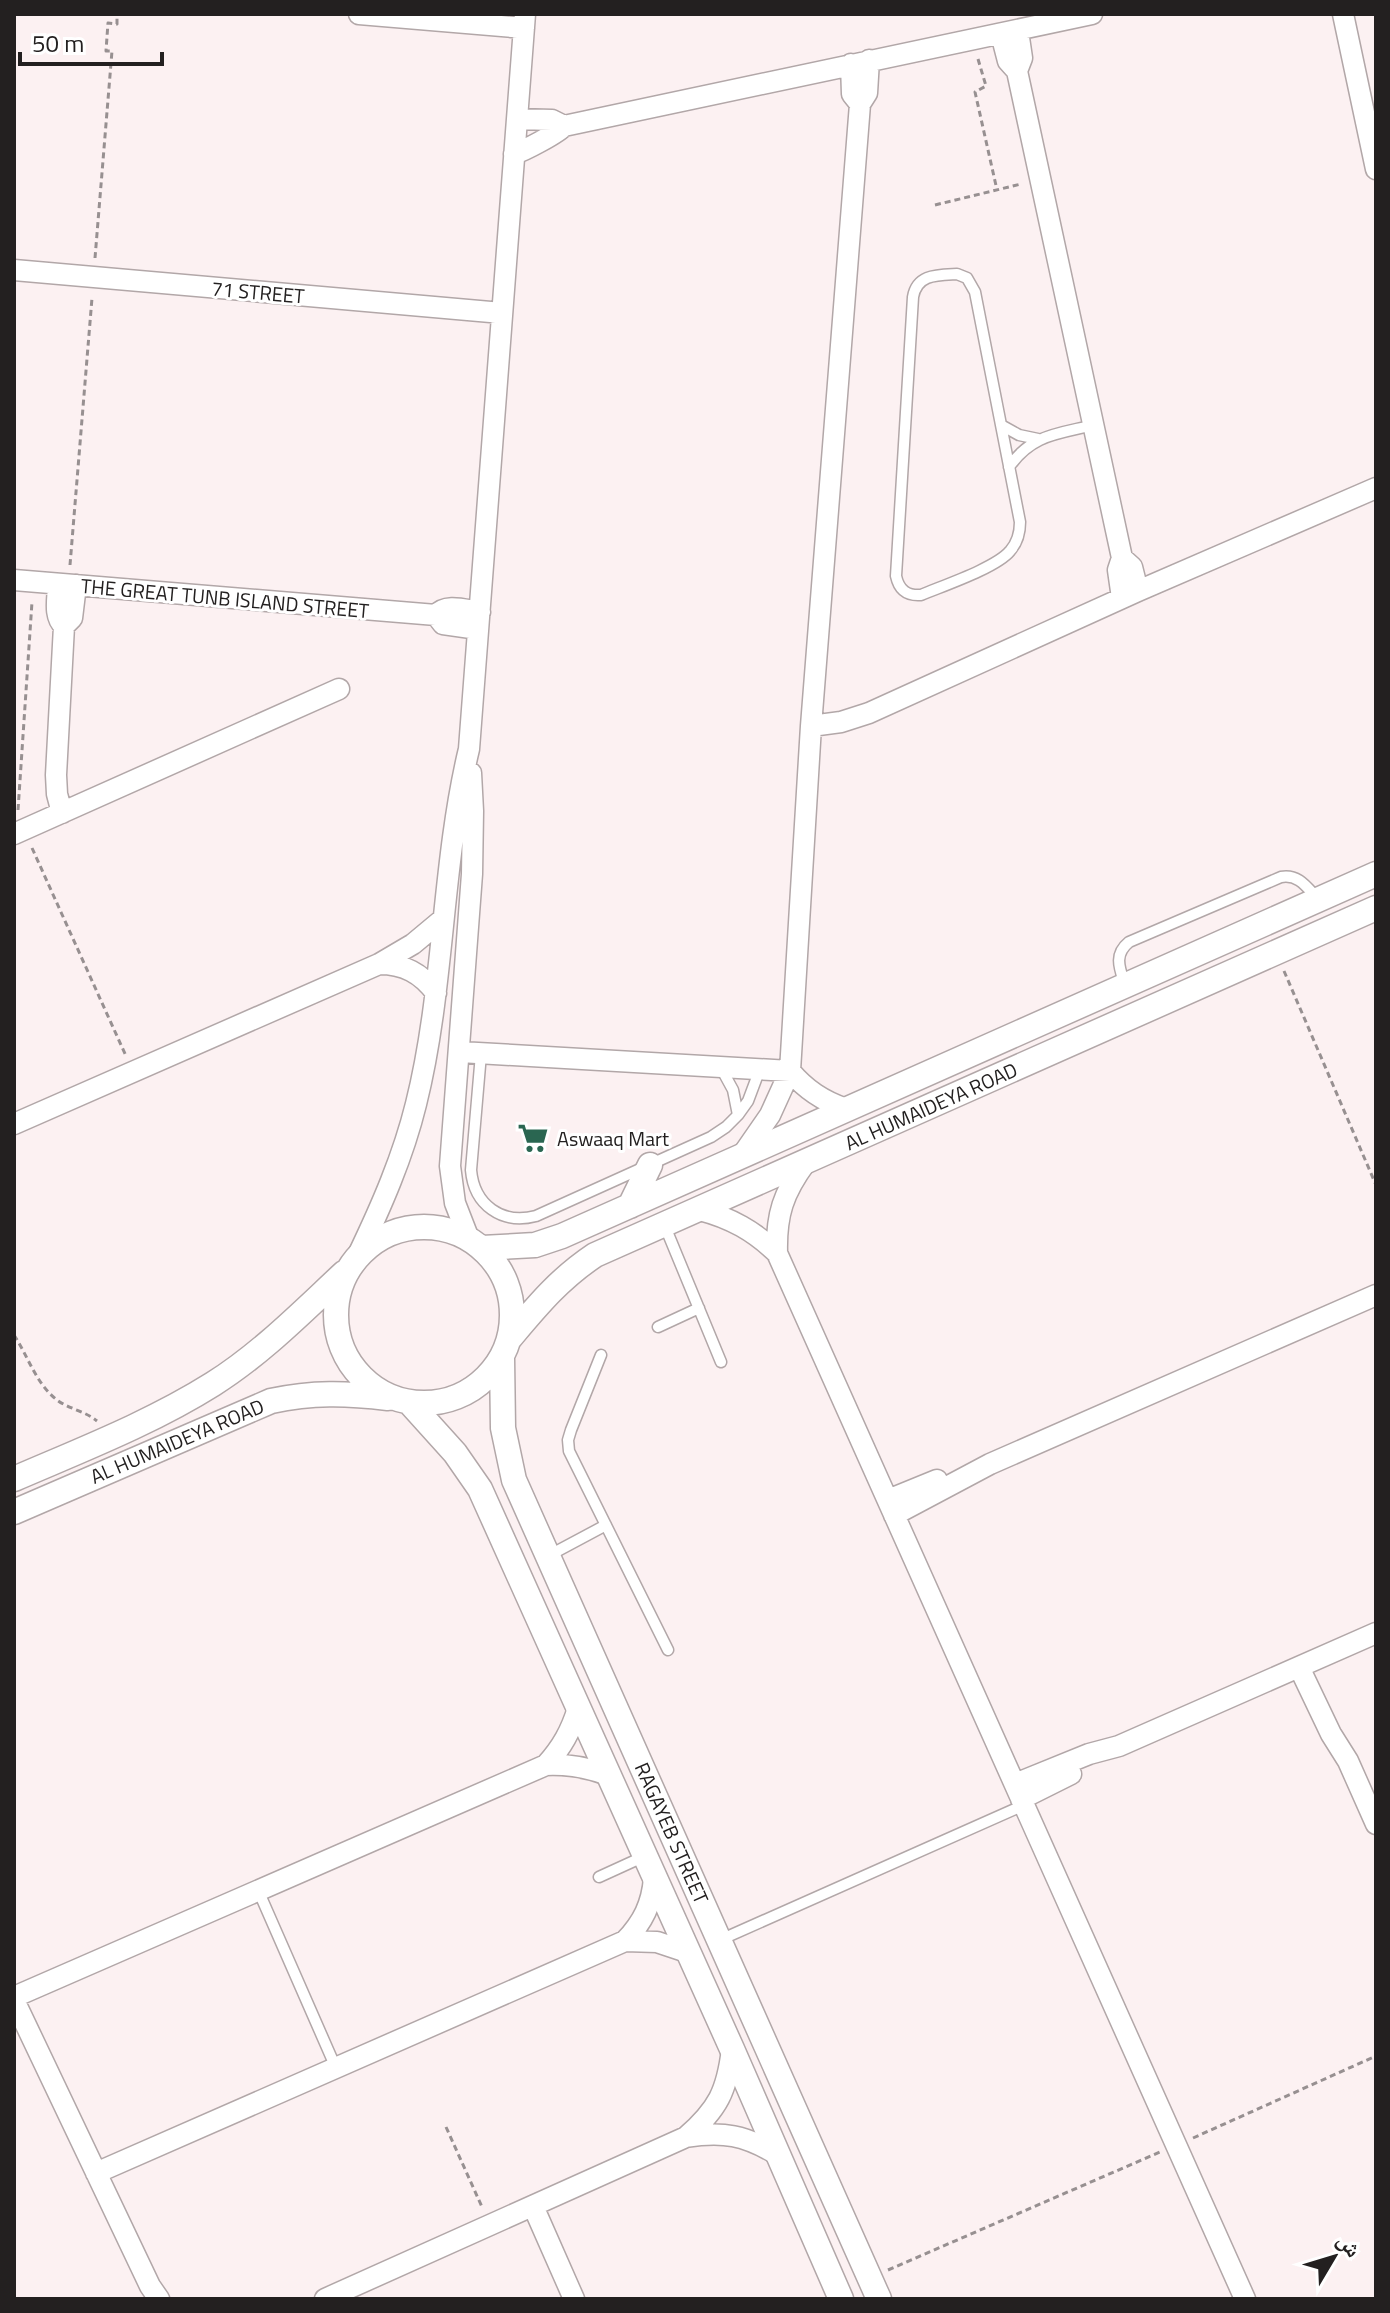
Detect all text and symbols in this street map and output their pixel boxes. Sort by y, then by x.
scale bar [20,16,162,66]
text: 50 m [32,25,84,61]
street label: 71 STREET [210,273,306,312]
street label: THE GREAT TUNB ISLAND STREET [80,570,371,626]
street label: AL HUMAIDEYA ROAD [840,1054,1022,1158]
supermarket icon: Aswaaq Mart [516,1121,550,1155]
place label: Aswaaq Mart [557,1123,669,1154]
street label: AL HUMAIDEYA ROAD [85,1390,269,1492]
street label: RAGAYEB STREET [627,1757,717,1909]
north arrow [1294,2217,1374,2297]
text: ش [1329,2225,1370,2264]

